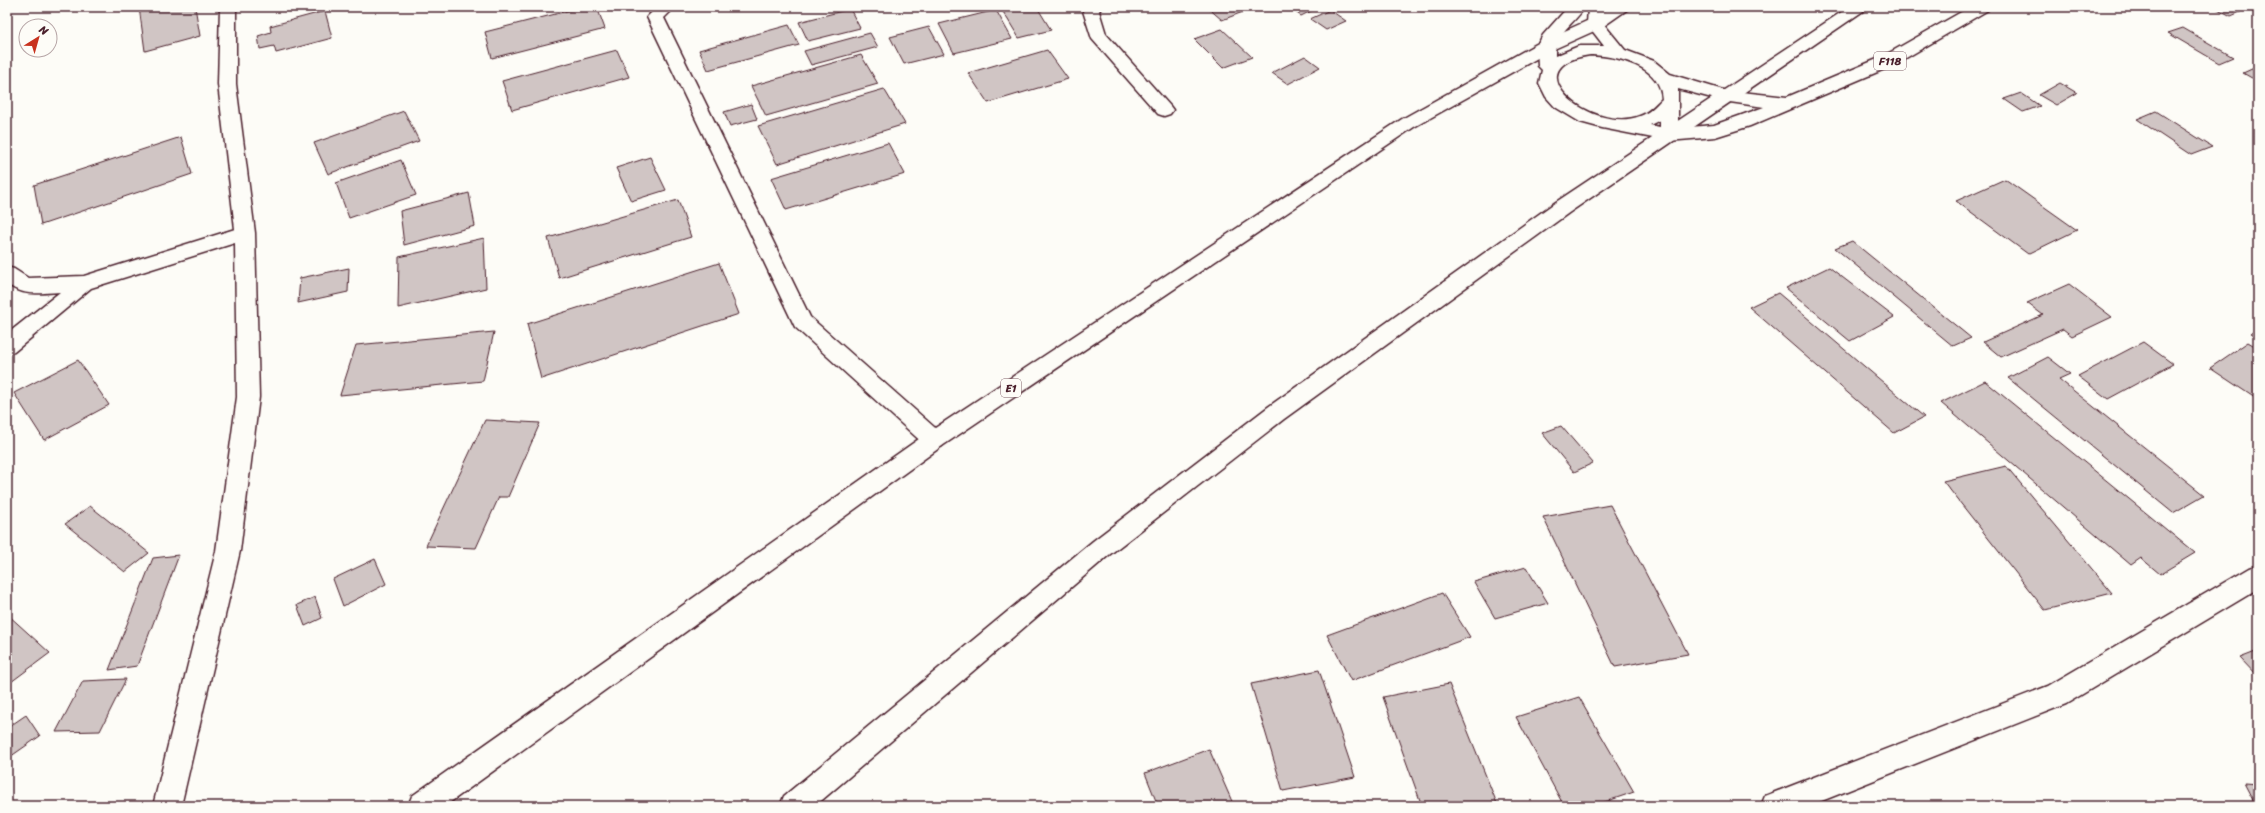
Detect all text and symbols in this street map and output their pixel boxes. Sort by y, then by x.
north arrow [18,18,58,58]
text: N [34,20,53,41]
road number: F118 [1874,52,1906,70]
road number: E1 [1001,379,1021,397]

